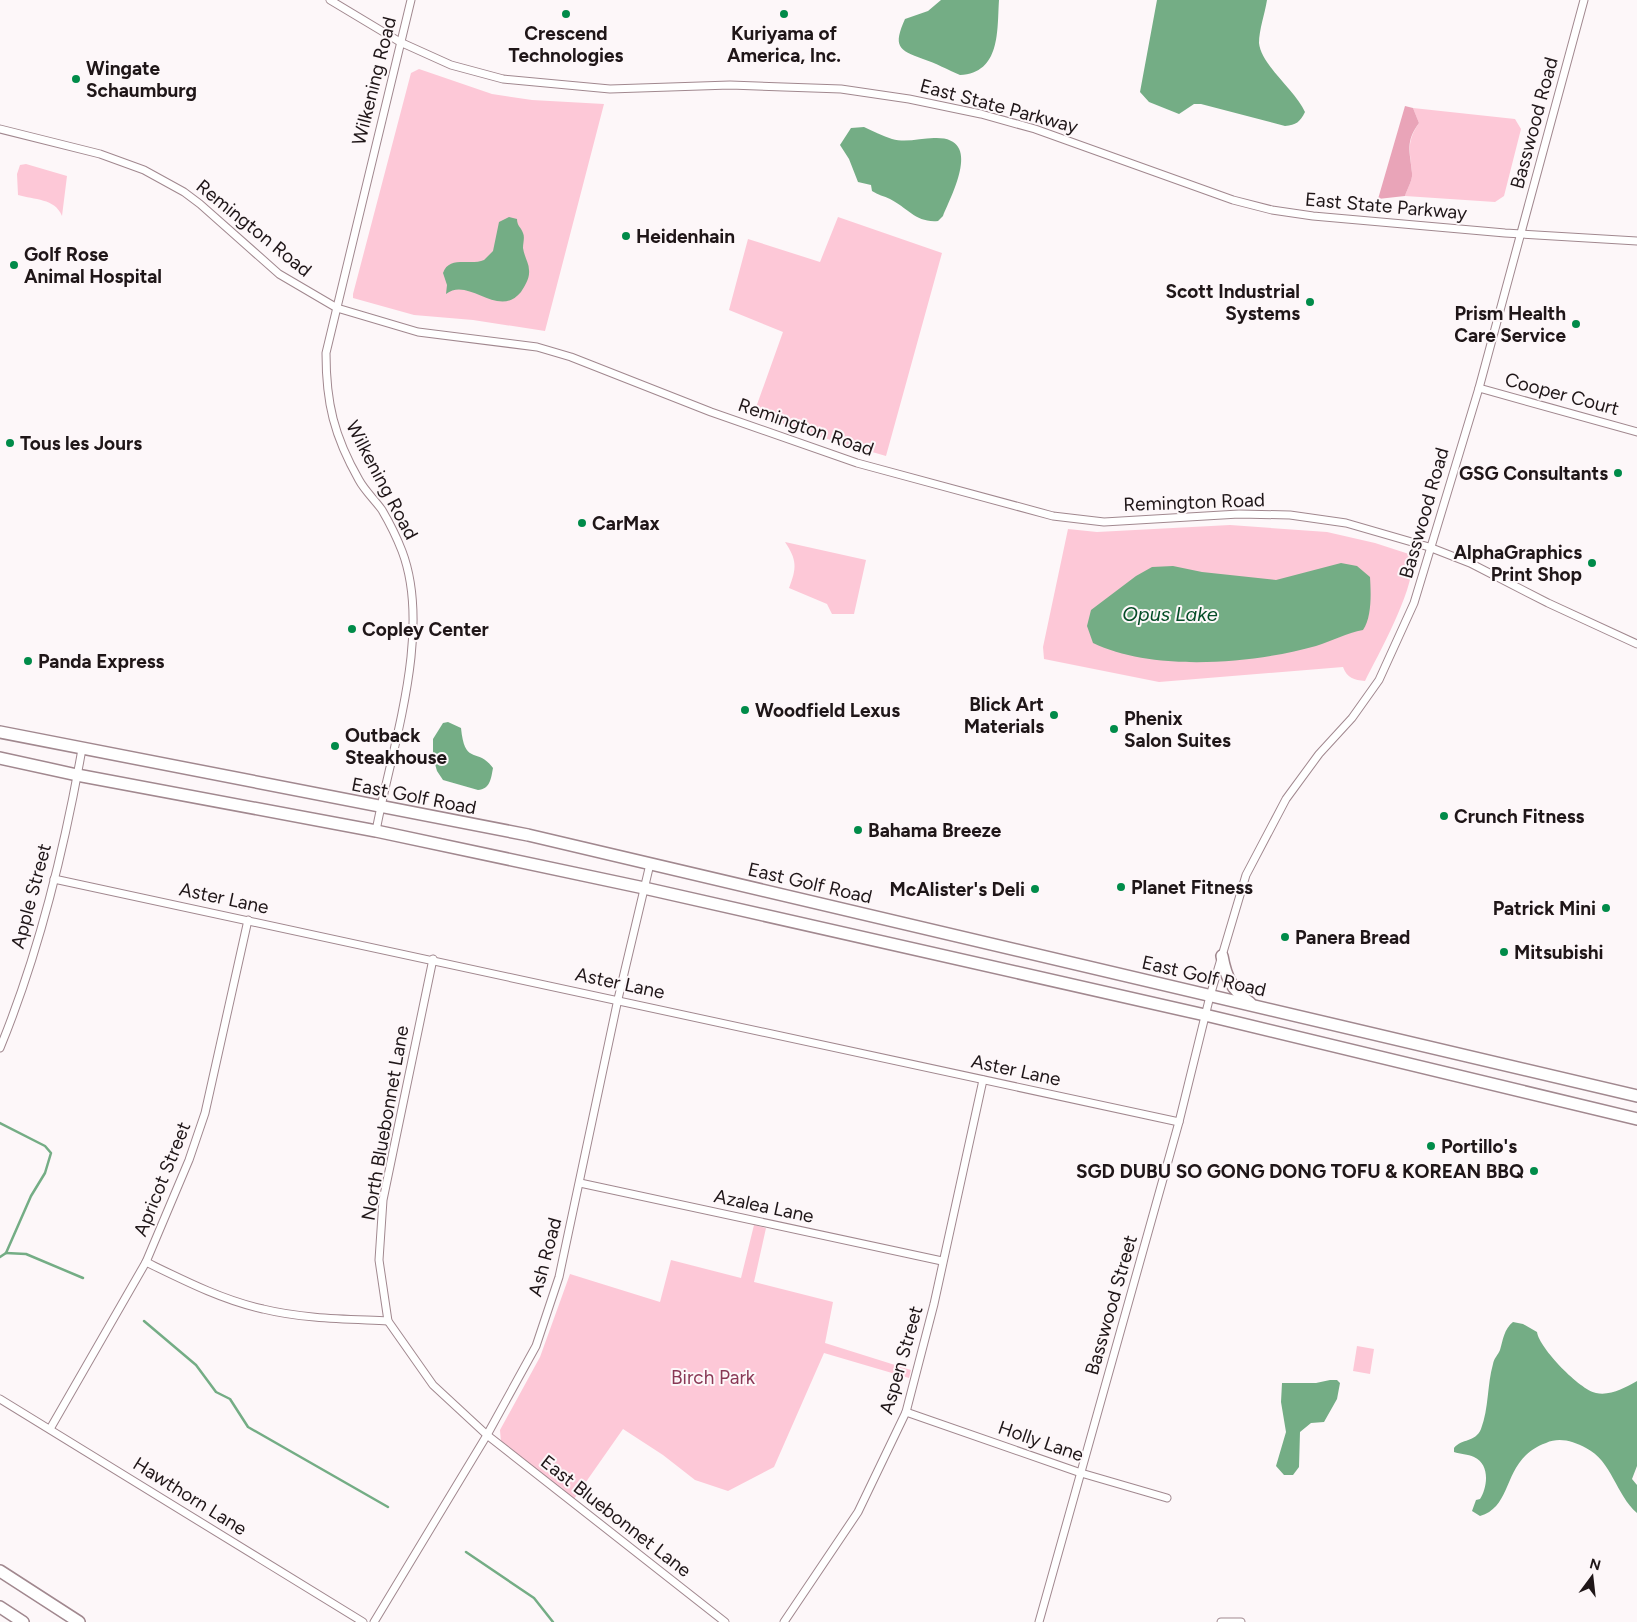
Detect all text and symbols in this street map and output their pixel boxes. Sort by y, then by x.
marker: Crescend Technologies [560,8,572,20]
marker: Kuriyama of America, Inc. [778,8,790,20]
street label: Wilkening Road [347,14,401,148]
place label: Crescend Technologies [509,22,624,67]
place label: Kuriyama of America, Inc. [727,22,841,67]
street label: Basswood Road [1505,55,1563,191]
place label: Wingate Schaumburg [86,57,197,102]
marker: Wingate Schaumburg [70,73,82,85]
street label: East State Parkway [917,74,1081,138]
street label: Remington Road [192,174,316,282]
street label: East State Parkway [1304,187,1468,225]
place label: Heidenhain [636,225,735,248]
marker: Heidenhain [620,230,632,242]
place label: Golf Rose Animal Hospital [24,243,162,288]
marker: Golf Rose Animal Hospital [8,259,20,271]
place label: Scott Industrial Systems [1165,280,1300,325]
marker: Scott Industrial Systems [1304,296,1316,308]
place label: Prism Health Care Service [1454,302,1566,347]
marker: Prism Health Care Service [1570,318,1582,330]
street label: Cooper Court [1502,368,1622,420]
street label: Remington Road [735,393,877,461]
street label: Wilkening Road [341,417,423,543]
place label: Tous les Jours [20,432,142,455]
marker: Tous les Jours [4,437,16,449]
street label: Basswood Road [1394,445,1454,581]
place label: GSG Consultants [1459,462,1608,485]
marker: GSG Consultants [1612,467,1624,479]
street label: Remington Road [1123,488,1265,516]
place label: CarMax [592,512,660,535]
marker: CarMax [576,517,588,529]
place label: AlphaGraphics Print Shop [1453,541,1582,586]
marker: AlphaGraphics Print Shop [1586,557,1598,569]
water label: Opus Lake [1122,602,1218,626]
place label: Copley Center [362,618,489,641]
marker: Copley Center [346,623,358,635]
place label: Panda Express [38,650,164,673]
marker: Panda Express [22,655,34,667]
place label: Blick Art Materials [964,693,1044,738]
place label: Woodfield Lexus [755,699,900,722]
marker: Woodfield Lexus [739,704,751,716]
place label: Phenix Salon Suites [1124,707,1231,752]
marker: Blick Art Materials [1048,709,1060,721]
marker: Phenix Salon Suites [1108,723,1120,735]
place label: Outback Steakhouse [345,724,447,769]
marker: Outback Steakhouse [329,740,341,752]
street label: East Golf Road [350,773,478,819]
place label: Crunch Fitness [1454,805,1585,828]
marker: Crunch Fitness [1438,810,1450,822]
place label: Bahama Breeze [868,819,1002,842]
marker: Bahama Breeze [852,824,864,836]
street label: Apple Street [6,841,56,951]
street label: East Golf Road [746,858,874,908]
place label: Planet Fitness [1131,876,1253,899]
street label: Aster Lane [177,877,271,919]
place label: McAlister's Deli [890,878,1025,901]
marker: Planet Fitness [1115,881,1127,893]
marker: McAlister's Deli [1029,883,1041,895]
place label: Patrick Mini [1493,897,1596,920]
marker: Patrick Mini [1600,902,1612,914]
place label: Panera Bread [1295,926,1410,949]
marker: Panera Bread [1279,931,1291,943]
place label: Mitsubishi [1514,941,1604,964]
marker: Mitsubishi [1498,946,1510,958]
street label: East Golf Road [1140,951,1268,1001]
street label: Aster Lane [573,962,667,1004]
street label: North Bluebonnet Lane [357,1024,413,1222]
street label: Aster Lane [969,1049,1063,1091]
street label: Apricot Street [129,1118,195,1240]
place label: Portillo's [1441,1135,1517,1158]
marker: Portillo's [1425,1140,1437,1152]
place label: SGD DUBU SO GONG DONG TOFU & KOREAN BBQ [1076,1160,1524,1183]
marker: SGD DUBU SO GONG DONG TOFU & KOREAN BBQ [1528,1165,1540,1177]
street label: Azalea Lane [712,1184,816,1228]
street label: Ash Road [523,1215,567,1299]
street label: Basswood Street [1080,1232,1142,1378]
street label: Aspen Street [875,1303,927,1417]
park label: Birch Park [671,1366,756,1389]
street label: Holly Lane [995,1416,1087,1466]
street label: East Bluebonnet Lane [536,1450,696,1582]
street label: Hawthorn Lane [129,1452,251,1540]
north arrow [1567,1552,1617,1602]
text: N [1588,1555,1603,1575]

